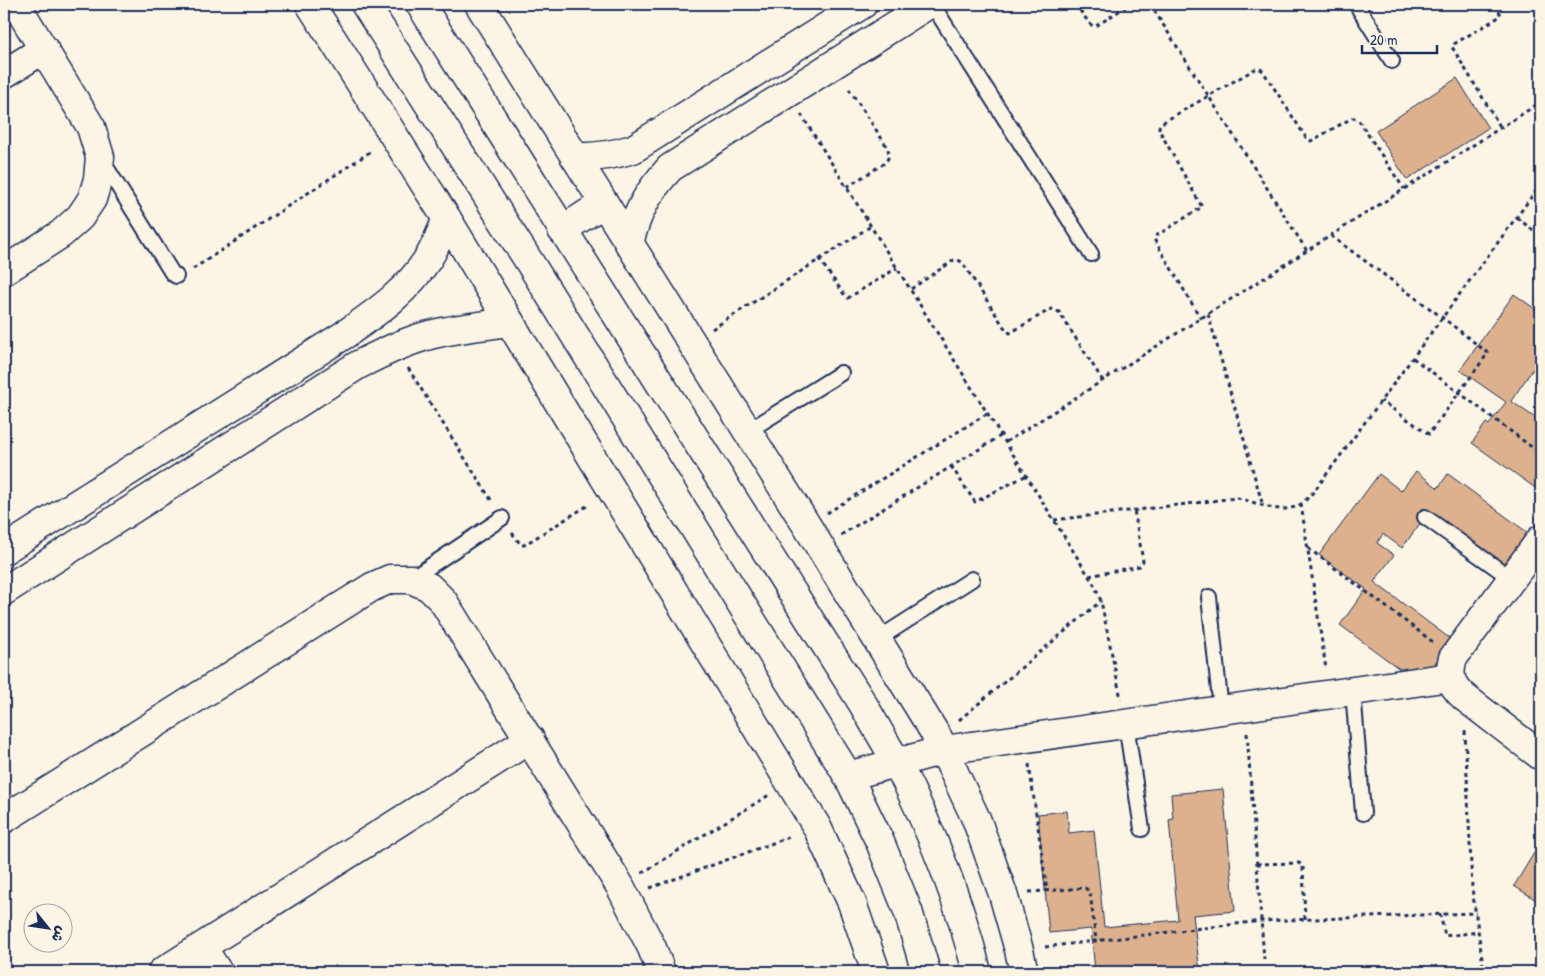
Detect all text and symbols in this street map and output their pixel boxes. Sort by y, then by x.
scale bar [1362,22,1438,54]
text: 20 m [1370,29,1397,50]
north arrow [22,904,72,954]
text: ش [48,923,72,946]

